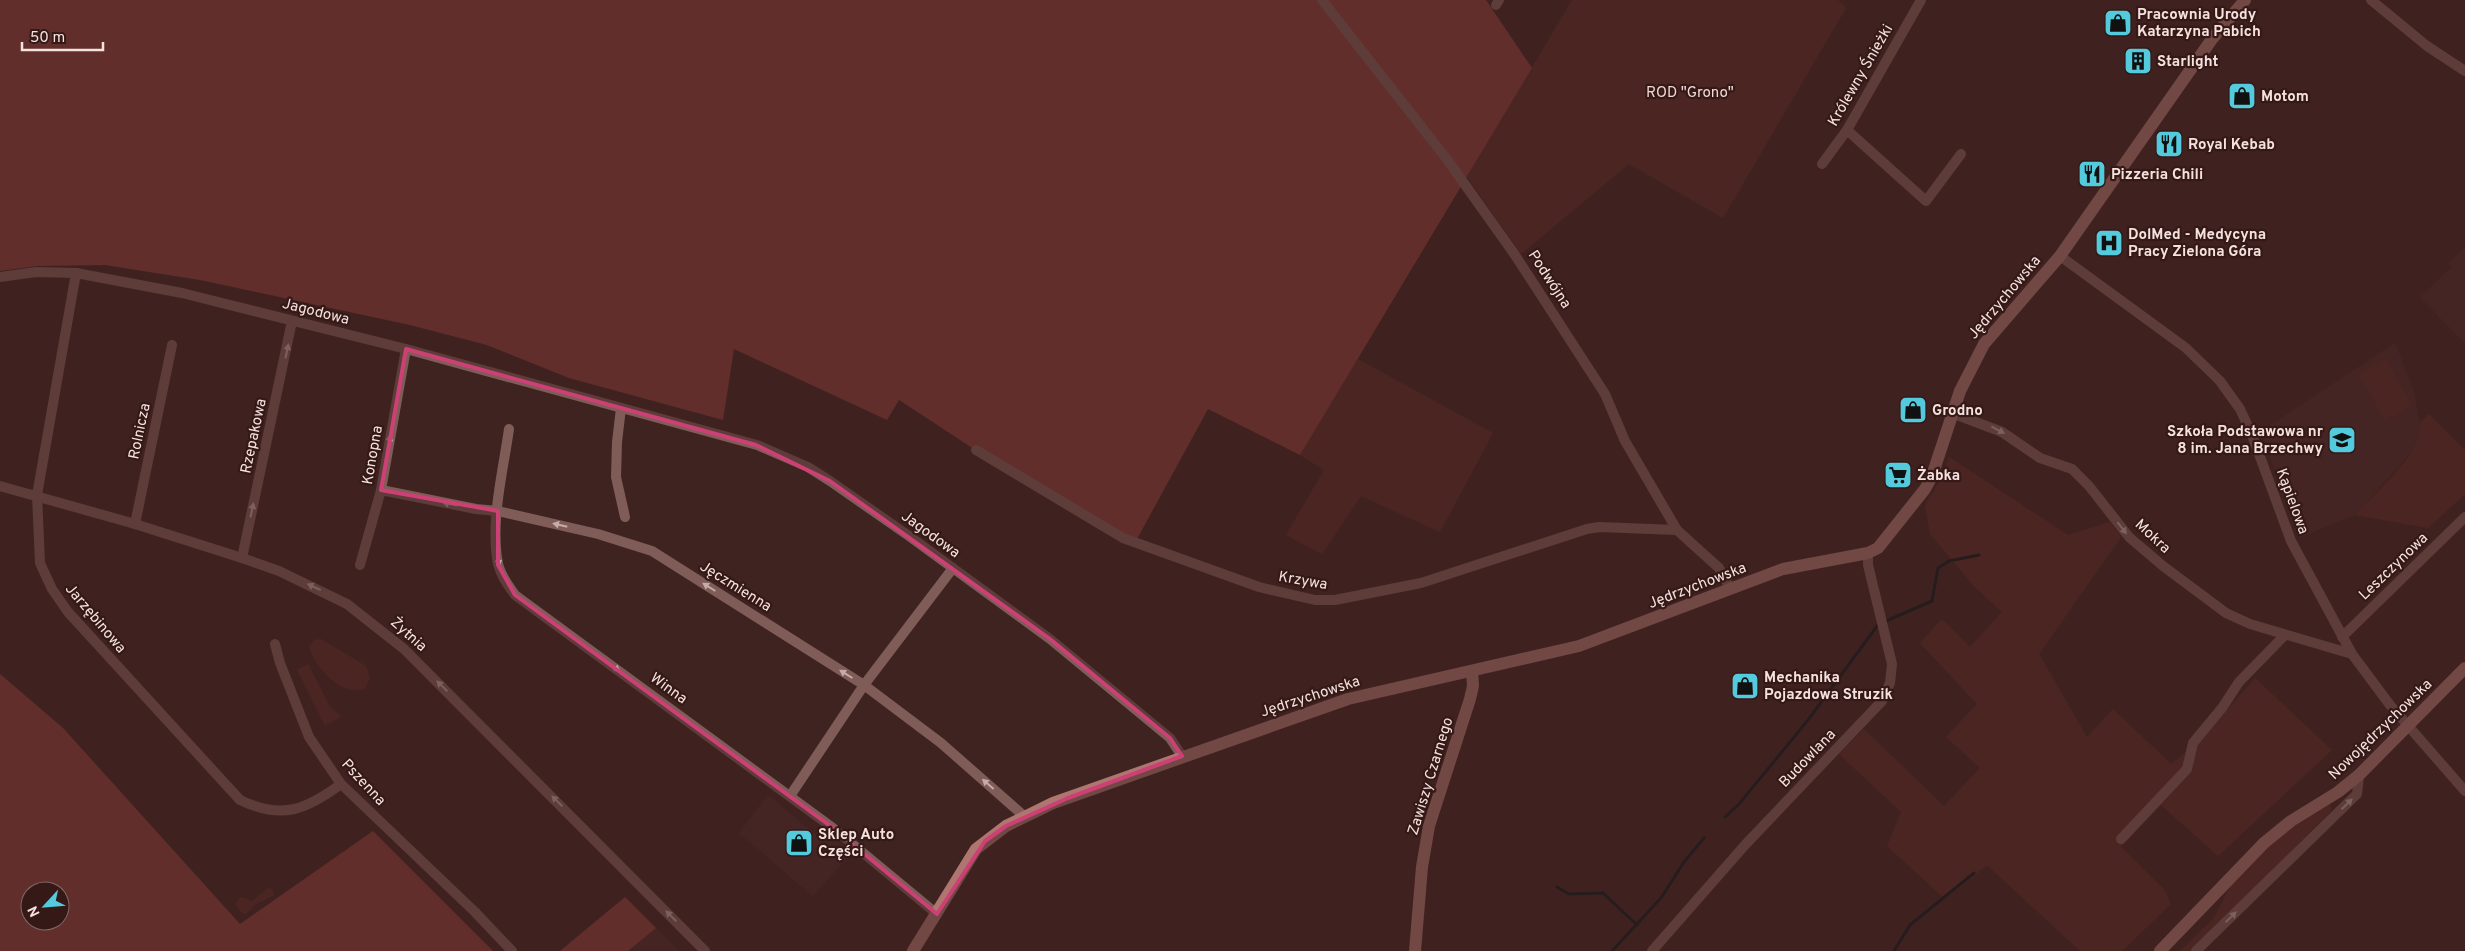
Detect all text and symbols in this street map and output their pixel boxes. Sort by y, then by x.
place label: Pracownia Urody Katarzyna Pabich [2137,6,2261,42]
shop icon: Pracownia Urody Katarzyna Pabich [2103,8,2133,38]
scale bar [22,20,104,52]
street label: Królewny Śnieżki [1823,20,1898,130]
text: 50 m [30,29,65,48]
building icon: Starlight [2123,46,2153,76]
place label: Starlight [2157,53,2218,72]
shop icon: Motom [2227,81,2257,111]
park label: ROD "Grono" [1646,84,1734,103]
place label: Motom [2261,88,2309,107]
restaurant icon: Royal Kebab [2154,129,2184,159]
place label: Royal Kebab [2188,136,2275,155]
restaurant icon: Pizzeria Chili [2077,159,2107,189]
place label: Pizzeria Chili [2111,166,2203,185]
place label: DolMed - Medycyna Pracy Zielona Góra [2128,226,2266,262]
hospital icon: DolMed - Medycyna Pracy Zielona Góra [2094,228,2124,258]
street label: Podwójna [1523,247,1575,313]
street label: Jędrzychowska [1965,252,2046,344]
street label: Jagodowa [280,295,351,330]
one-way arrow [283,344,291,359]
shop icon: Grodno [1898,395,1928,425]
street label: Rzepakowa [237,397,272,476]
street label: Rolnicza [125,401,156,461]
place label: Grodno [1932,402,1983,421]
place label: Szkoła Podstawowa nr 8 im. Jana Brzechwy [2167,423,2324,459]
street label: Konopna [359,424,388,486]
school or university icon: Szkoła Podstawowa nr 8 im. Jana Brzechwy [2327,425,2357,455]
one-way arrow [1990,426,2005,434]
one-way arrow [386,434,394,450]
supermarket icon: Żabka [1883,460,1913,490]
place label: Żabka [1917,466,1960,486]
street label: Kąpielowa [2271,466,2312,537]
one-way arrow [441,500,457,508]
one-way arrow [248,502,256,517]
street label: Jagodowa [897,507,963,563]
street label: Mokra [2130,516,2174,558]
one-way arrow [552,521,567,529]
one-way arrow [2117,521,2127,535]
street label: Leszczynowa [2355,529,2433,605]
one-way arrow [495,552,503,568]
street label: Jęczmienna [696,558,775,617]
street label: Jędrzychowska [1646,559,1749,614]
street label: Krzywa [1277,568,1329,595]
street label: Jarzębinowa [60,580,129,658]
one-way arrow [702,582,715,591]
one-way arrow [307,583,321,591]
street label: Żytnia [386,613,431,657]
one-way arrow [607,662,621,672]
street label: Winna [646,669,690,709]
one-way arrow [839,669,852,678]
place label: Mechanika Pojazdowa Struzik [1764,669,1893,705]
shop icon: Mechanika Pojazdowa Struzik [1730,671,1760,701]
street label: Jędrzychowska [1258,672,1363,722]
street label: Nowojędrzychowska [2325,676,2437,784]
one-way arrow [436,680,448,692]
street label: Zawiszy Czarnego [1404,715,1458,838]
street label: Budowlana [1776,726,1841,792]
street label: Pszenna [337,756,389,810]
one-way arrow [982,778,994,790]
one-way arrow [551,795,563,807]
one-way arrow [2341,798,2353,810]
place label: Sklep Auto Części [818,826,894,862]
shop icon: Sklep Auto Części [784,828,814,858]
north arrow [20,881,70,931]
text: N [25,903,45,919]
one-way arrow [665,911,677,923]
one-way arrow [2224,911,2236,923]

